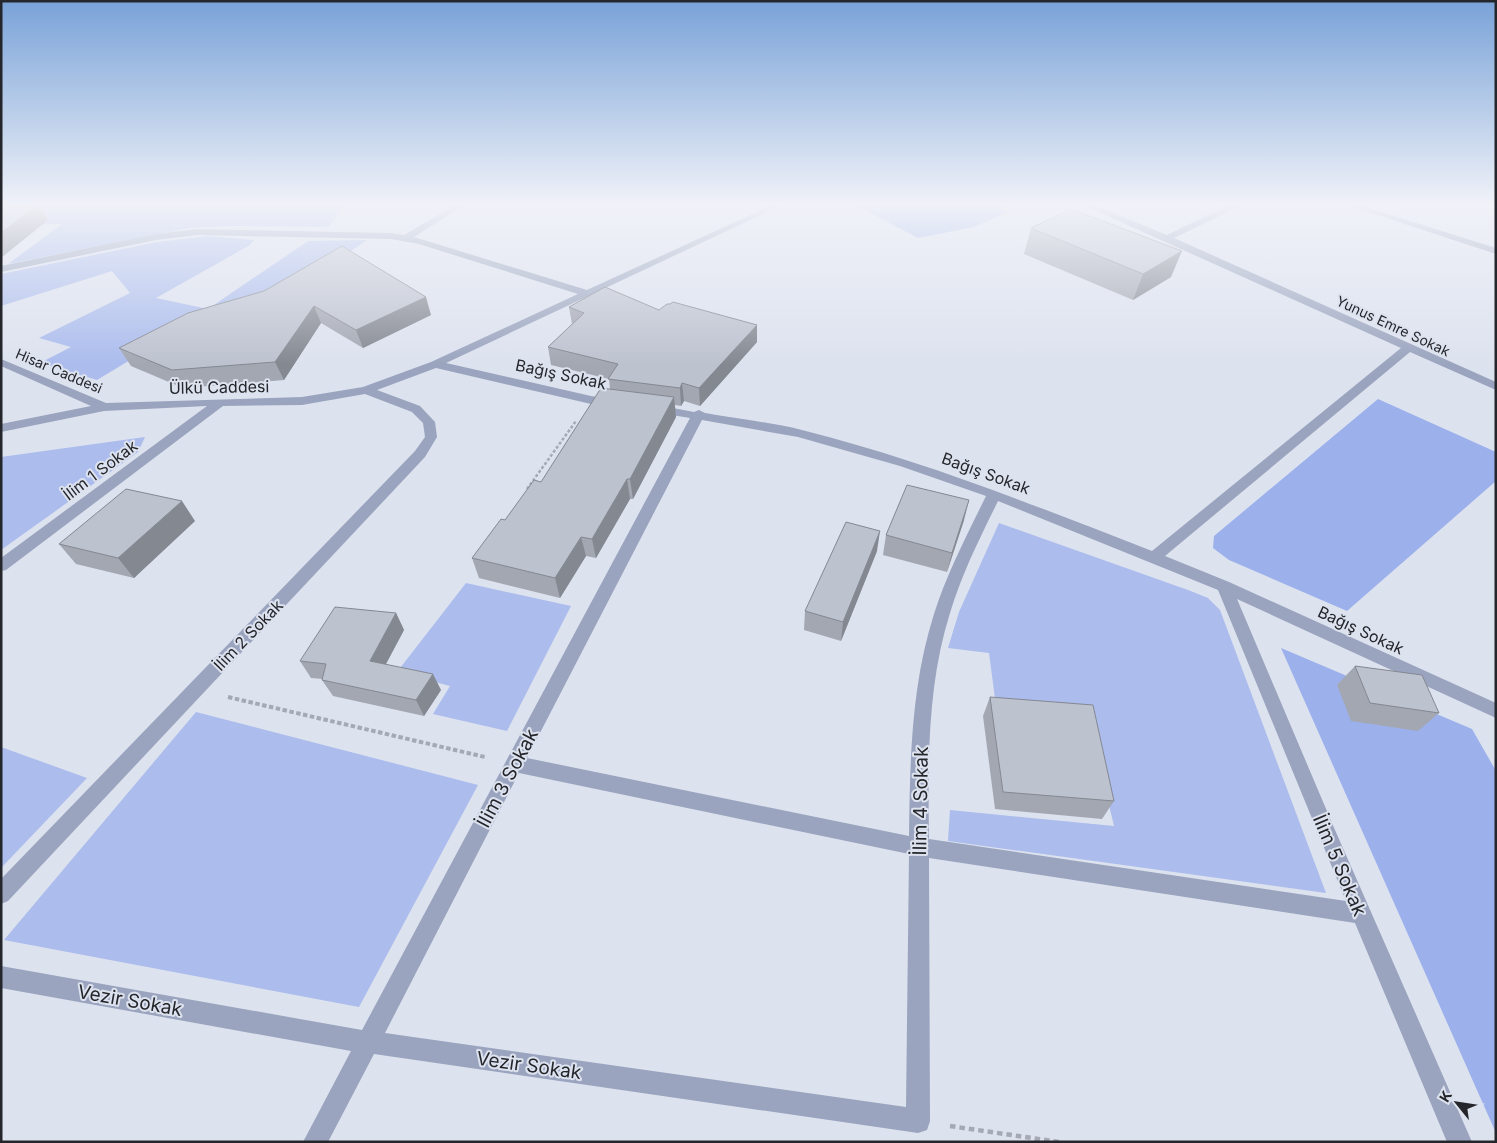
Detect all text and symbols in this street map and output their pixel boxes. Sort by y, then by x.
street label: Yunus Emre Sokak [1334,292,1453,359]
street label: Hisar Caddesi [13,345,105,396]
street label: Bağış Sokak [514,355,609,393]
street label: Ülkü Caddesi [169,376,269,398]
street label: İlim 1 Sokak [59,435,141,504]
street label: Bağış Sokak [939,448,1033,498]
street label: İlim 2 Sokak [209,595,287,675]
street label: Bağış Sokak [1315,601,1407,659]
street label: İlim 3 Sokak [472,724,543,832]
street label: İlim 4 Sokak [908,746,933,856]
street label: İlim 5 Sokak [1308,811,1372,920]
street label: Vezir Sokak [76,980,184,1021]
street label: Vezir Sokak [475,1047,583,1084]
north arrow [1432,1078,1482,1128]
text: K [1435,1088,1455,1105]

